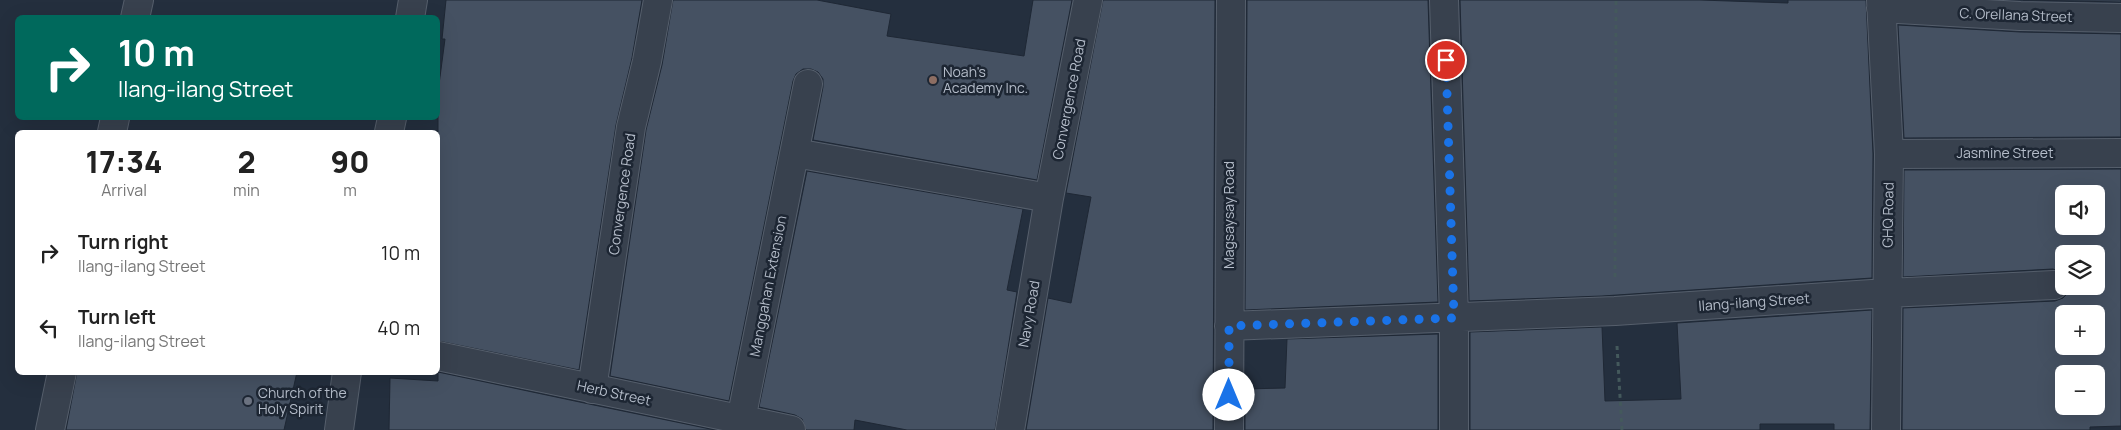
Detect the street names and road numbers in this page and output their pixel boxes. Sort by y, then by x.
street label: C. Orellana Street [1959,3,2073,26]
street label: Convergence Road [1047,37,1090,161]
street label: Convergence Road [604,132,639,256]
street label: Jasmine Street [1956,143,2054,162]
street label: Magsaysay Road [1219,161,1238,269]
street label: GHQ Road [1877,182,1898,248]
street label: Manggahan Extension [744,214,791,358]
street label: Navy Road [1013,279,1044,349]
street label: Ilang-ilang Street [1698,288,1811,315]
street label: Herb Street [575,375,653,410]

